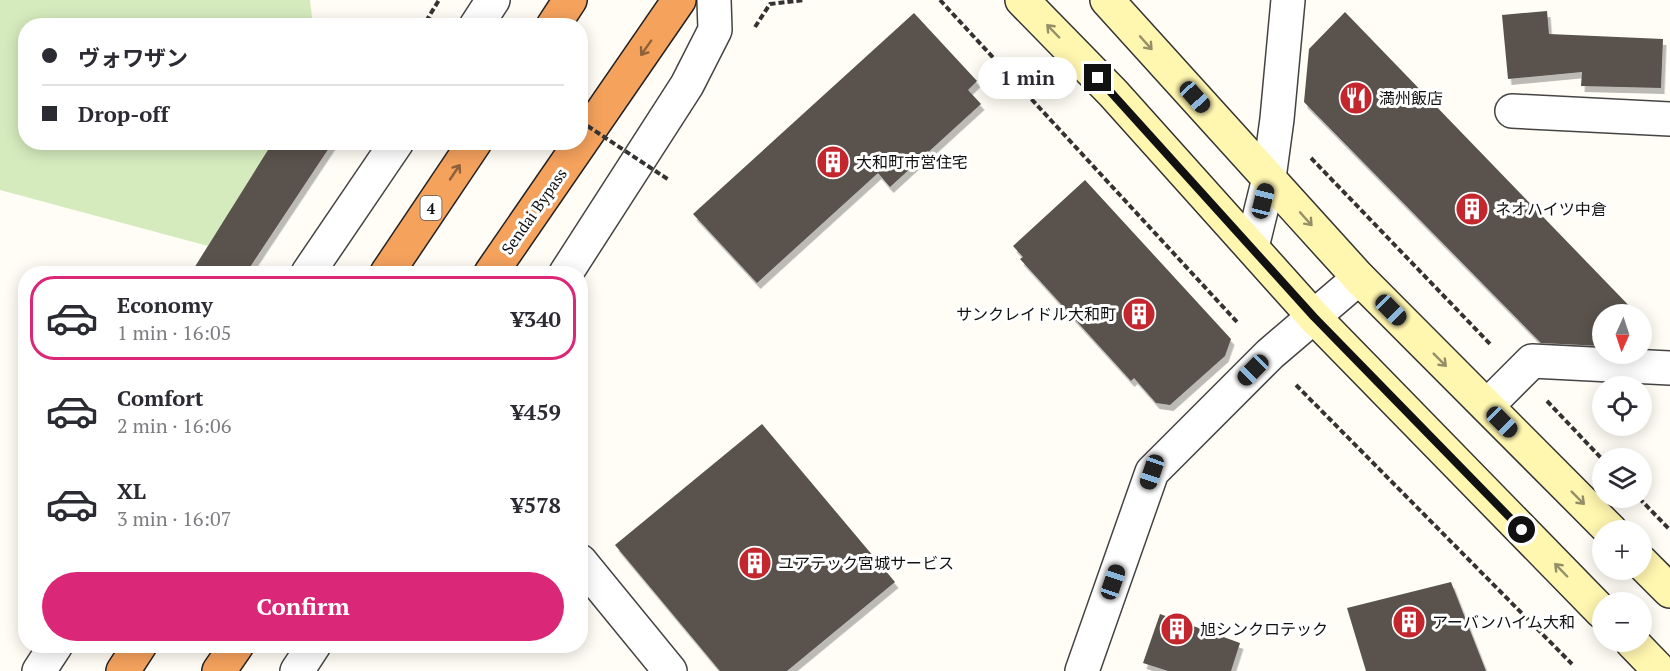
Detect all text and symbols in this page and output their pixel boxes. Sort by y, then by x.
one-way arrow [1045,24,1060,39]
one-way arrow [1139,35,1153,50]
one-way arrow [640,40,652,56]
text: ヴォワザン [78,43,188,72]
callout: 1 min [978,57,1077,99]
text: 1 min [1000,64,1055,91]
route end [1084,64,1111,91]
car [1176,78,1214,116]
restaurant icon: 満州飯店 [1338,80,1374,116]
place label: 満州飯店 [1379,87,1443,109]
text: Drop-off [78,99,169,128]
building icon: 大和町市営住宅 [815,144,851,180]
place label: 大和町市営住宅 [856,151,968,173]
street label: Sendai Bypass [496,163,572,259]
one-way arrow [449,165,461,181]
car [1250,181,1276,221]
building icon: ネオハイツ中倉 [1454,191,1490,227]
road number: 4 [420,196,442,220]
place label: ネオハイツ中倉 [1495,198,1607,220]
one-way arrow [1299,211,1313,226]
text: Economy [117,290,213,319]
icon: car [45,291,99,345]
car [1372,291,1410,329]
building icon: サンクレイドル大和町 [1121,296,1157,332]
place label: サンクレイドル大和町 [956,303,1116,325]
text: ¥340 [511,304,561,333]
north arrow [1592,304,1652,364]
map controls [1592,304,1652,652]
text: 1 min · 16:05 [117,319,231,346]
car [1234,351,1272,389]
one-way arrow [1433,352,1448,367]
button: locate [1592,376,1652,436]
text: Comfort [117,383,203,412]
icon: car [45,384,99,438]
text: ¥459 [511,397,561,426]
car [1483,403,1521,441]
text: 2 min · 16:06 [117,412,231,439]
button: layers [1592,448,1652,508]
car [1138,452,1166,492]
text: XL [117,476,146,505]
icon: car [45,477,99,531]
text: ¥578 [511,490,561,519]
one-way arrow [1570,490,1585,505]
text: 3 min · 16:07 [117,505,231,532]
route start [1508,516,1535,543]
button: + [1592,520,1652,580]
building icon: ユアテック宮城サービス [737,545,773,581]
place label: ユアテック宮城サービス [778,552,954,574]
car [1099,562,1127,602]
one-way arrow [1554,562,1568,577]
button: Confirm [42,572,564,641]
button: − [1592,592,1652,652]
building icon: アーバンハイム大和 [1391,604,1427,640]
building icon: 旭シンクロテック [1159,611,1195,647]
place label: アーバンハイム大和 [1432,611,1575,633]
place label: 旭シンクロテック [1200,618,1328,640]

